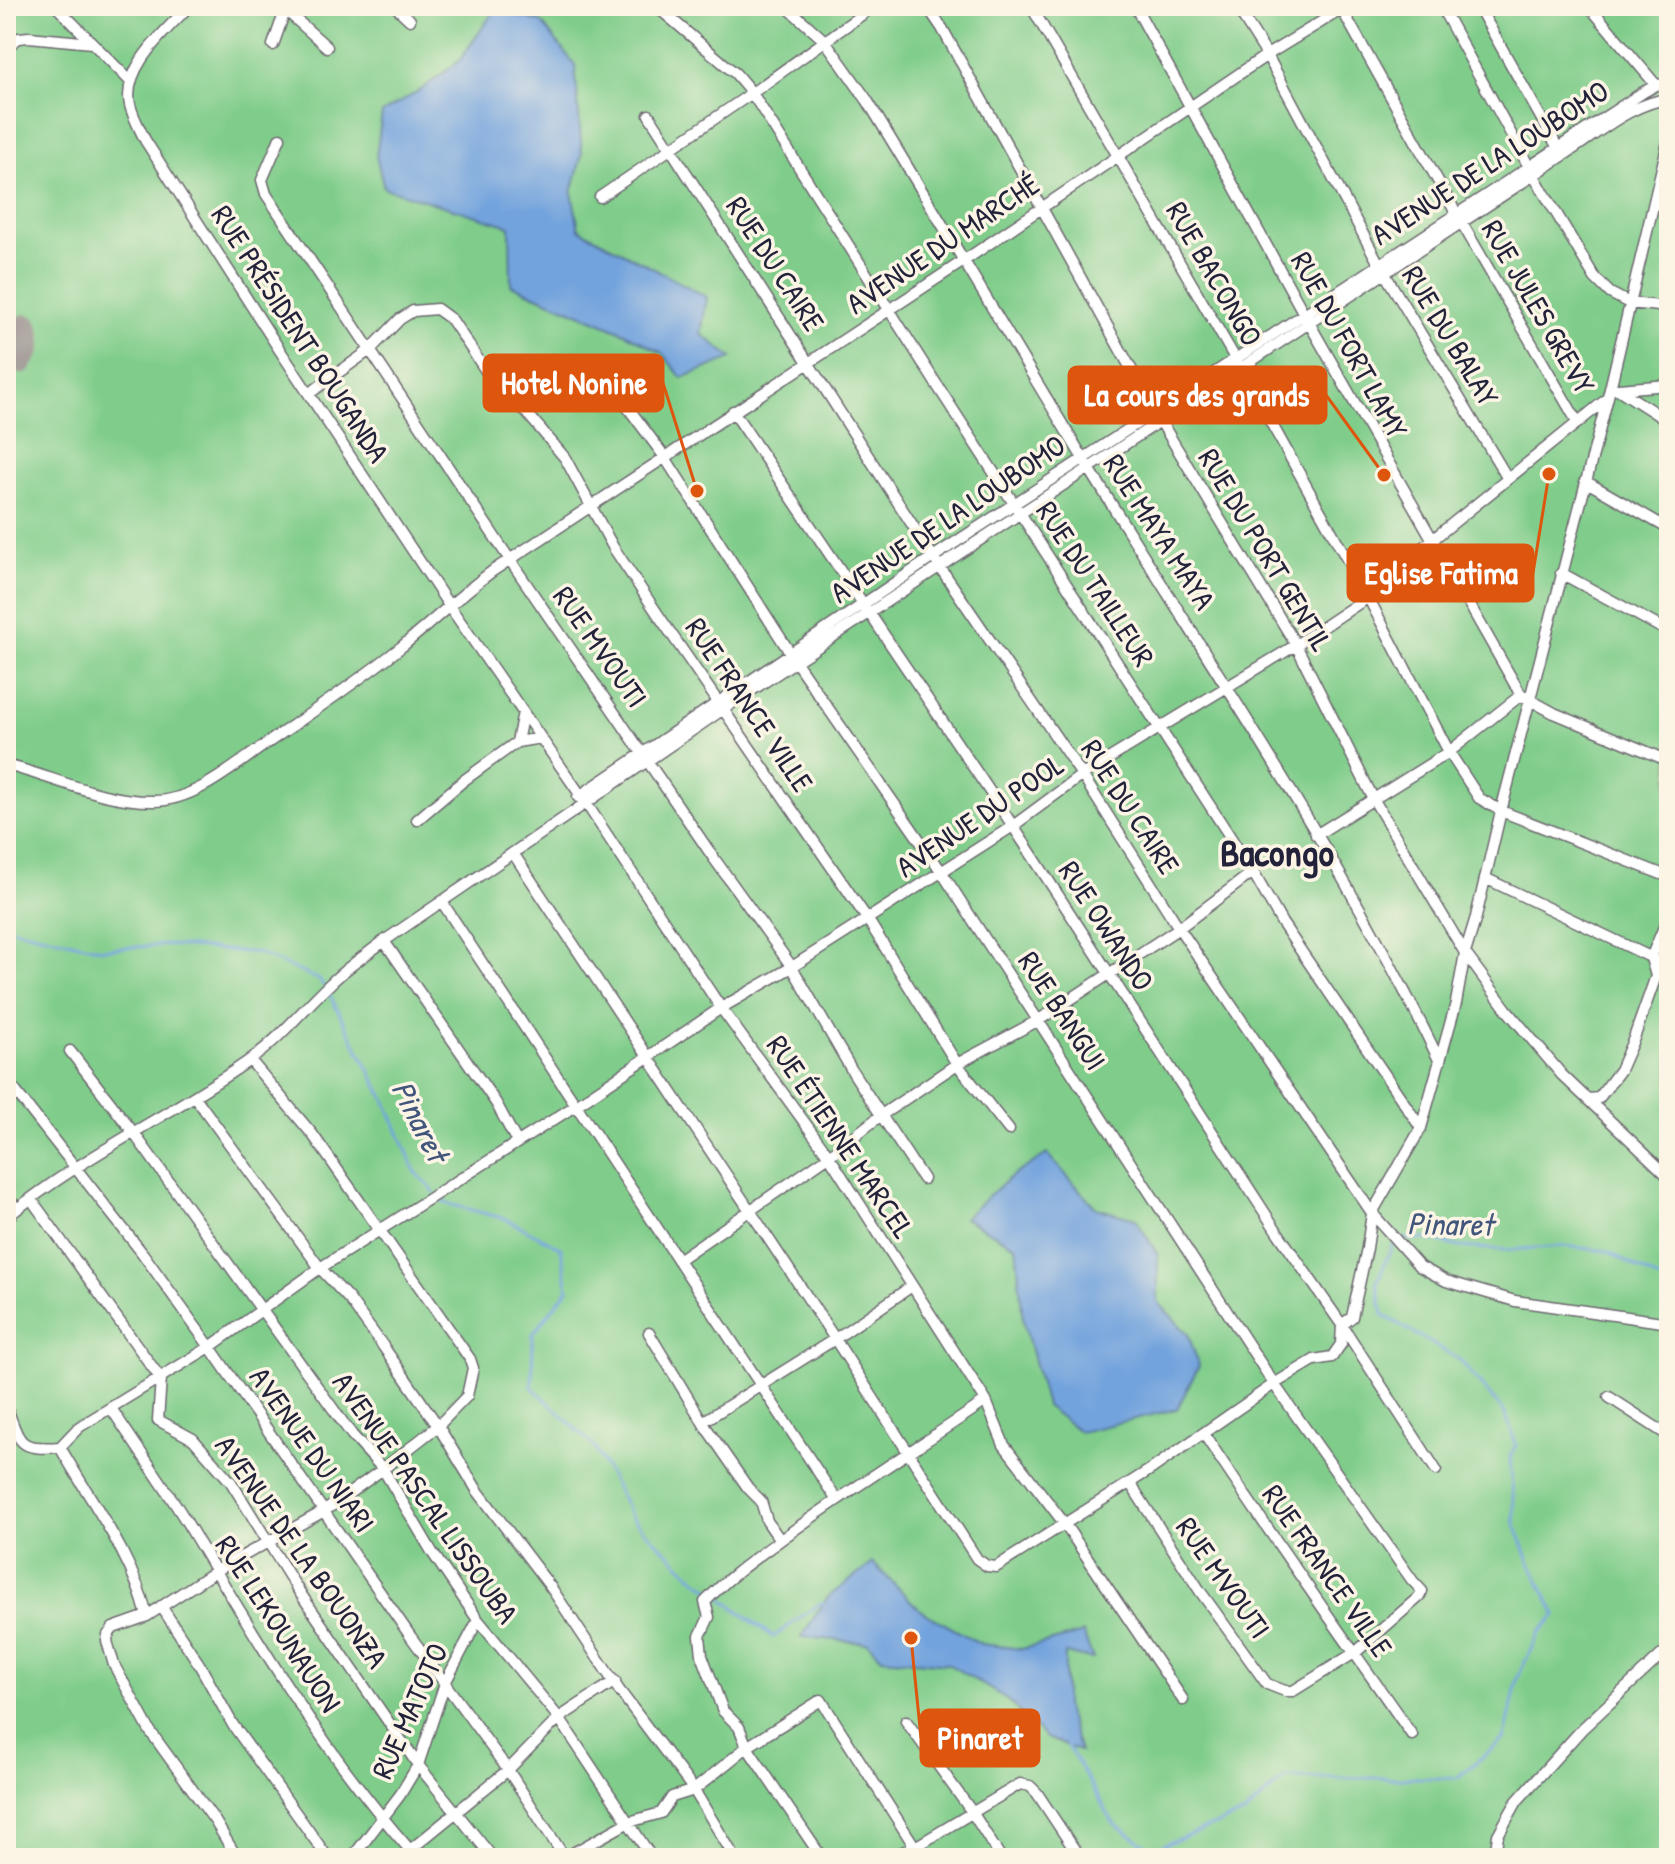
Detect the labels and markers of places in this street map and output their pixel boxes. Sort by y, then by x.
callout: Hotel Nonine [484,355,663,411]
callout: La cours des grands [1069,367,1326,423]
callout: Eglise Fatima [1348,545,1533,601]
callout: Pinaret [921,1710,1039,1766]

